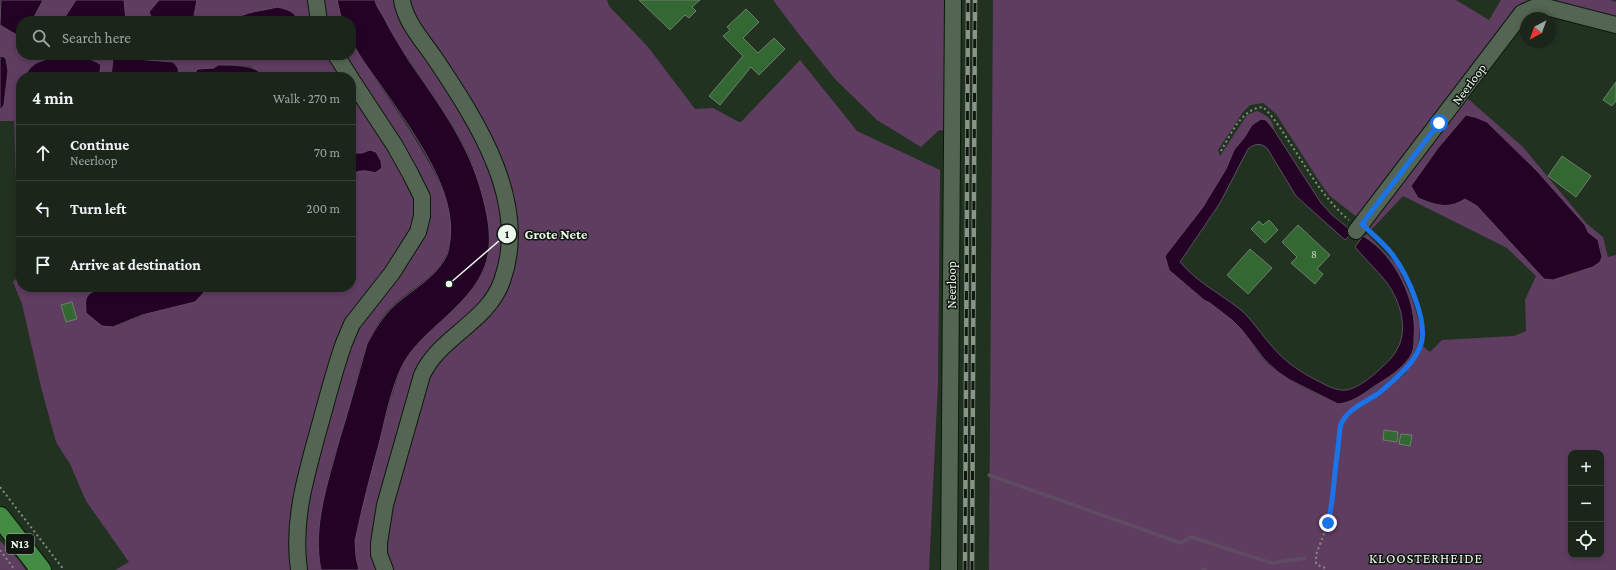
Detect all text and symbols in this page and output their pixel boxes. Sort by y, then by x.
north arrow [1520,12,1556,48]
search box [16,16,356,60]
icon: search [30,27,52,49]
text: Search here [62,30,131,46]
street label: Neerloop [1449,60,1489,108]
text: 4 min [32,89,74,108]
text: Walk · 270 m [273,91,340,106]
route start [1430,114,1448,132]
text: Continue [70,137,129,153]
icon: ahead [32,142,54,164]
text: 70 m [314,145,340,160]
text: Neerloop [70,153,118,168]
icon: left [32,198,54,220]
text: Turn left [70,201,126,217]
text: 200 m [306,201,340,216]
callout: Grote Nete [497,221,595,247]
text: Grote Nete [525,226,588,242]
text: 1 [505,227,510,241]
house number: 8 [1311,248,1317,260]
icon: arrive [32,254,54,276]
text: Arrive at destination [70,257,201,273]
street label: Neerloop [944,261,959,309]
map controls [1568,450,1604,558]
button: + [1568,450,1604,486]
button: − [1568,486,1604,522]
route end [1319,514,1337,532]
button: locate [1568,522,1604,558]
road number: N13 [6,534,34,554]
district label: KLOOSTERHEIDE [1369,550,1483,566]

